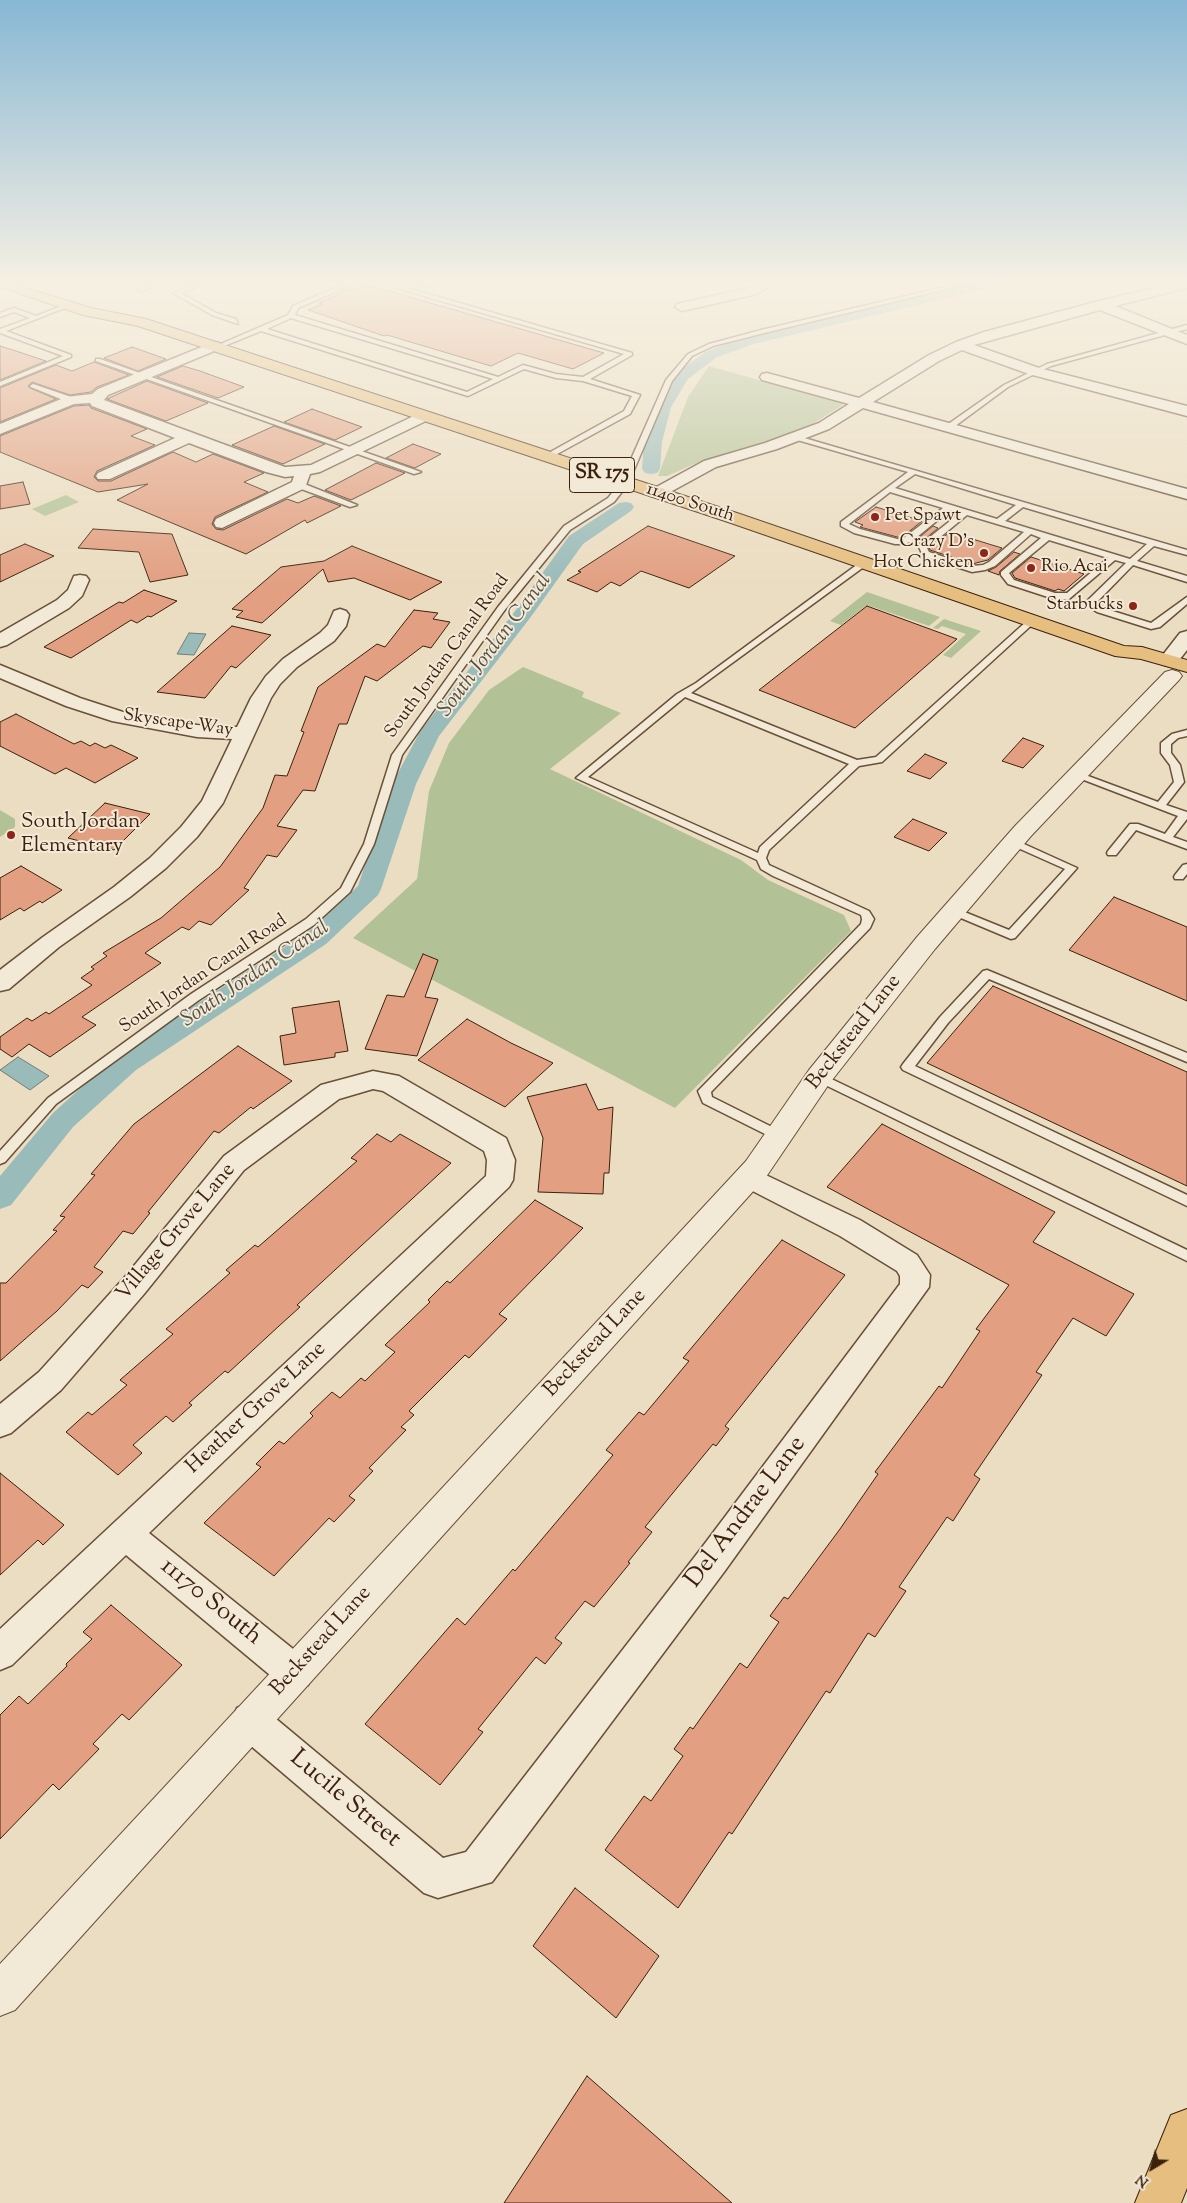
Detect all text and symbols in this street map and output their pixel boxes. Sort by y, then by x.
road number: SR 175 [570,458,634,492]
street label: 11400 South [643,480,737,528]
place label: Pet Spawt [885,506,961,528]
marker: Pet Spawt [869,511,881,523]
place label: Crazy D's Hot Chicken [873,532,974,574]
marker: Crazy D's Hot Chicken [978,547,990,559]
place label: Rio Acai [1041,557,1108,579]
marker: Rio Acai [1025,562,1037,574]
water label: South Jordan Canal [433,569,559,723]
street label: South Jordan Canal Road [381,571,515,743]
place label: Starbucks [1046,595,1123,617]
marker: Starbucks [1127,600,1139,612]
street label: Skyscape Way [122,706,234,742]
place label: South Jordan Elementary [21,810,140,860]
marker: South Jordan Elementary [5,829,17,841]
street label: South Jordan Canal Road [116,911,292,1039]
water label: South Jordan Canal [177,916,335,1034]
street label: Beckstead Lane [802,970,908,1096]
street label: Village Grove Lane [112,1159,242,1307]
street label: Beckstead Lane [539,1285,653,1403]
street label: Heather Grove Lane [182,1338,332,1480]
street label: Del Andrae Lane [680,1431,814,1595]
street label: 11170 South [153,1553,267,1653]
street label: Beckstead Lane [266,1582,378,1702]
street label: Lucile Street [282,1745,406,1855]
north arrow [1127,2143,1177,2193]
text: N [1132,2169,1153,2191]

